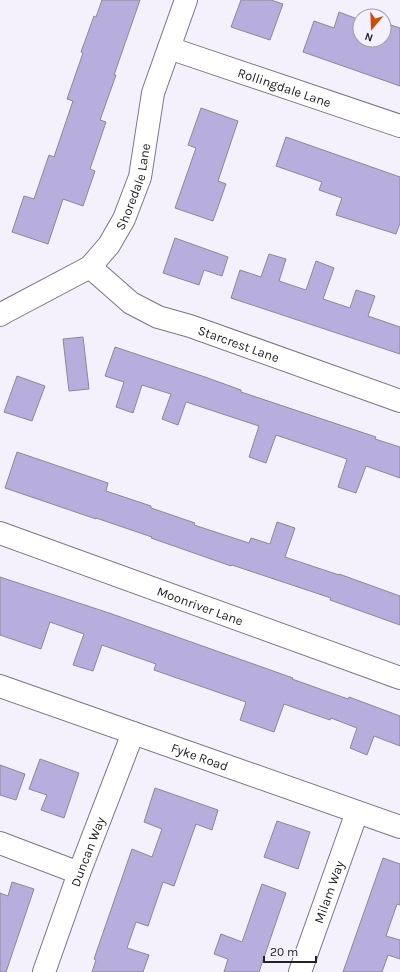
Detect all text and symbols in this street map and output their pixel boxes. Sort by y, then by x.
north arrow [352,8,392,48]
text: N [363,30,375,44]
street label: Rollingdale Lane [236,64,333,110]
street label: Shoredale Lane [112,142,153,232]
street label: Starcrest Lane [196,322,282,365]
street label: Moonriver Lane [155,583,246,628]
street label: Fyke Road [169,740,231,773]
street label: Duncan Way [67,815,108,889]
street label: Milam Way [310,859,347,925]
scale bar [264,938,316,964]
text: 20 m [270,945,298,959]

